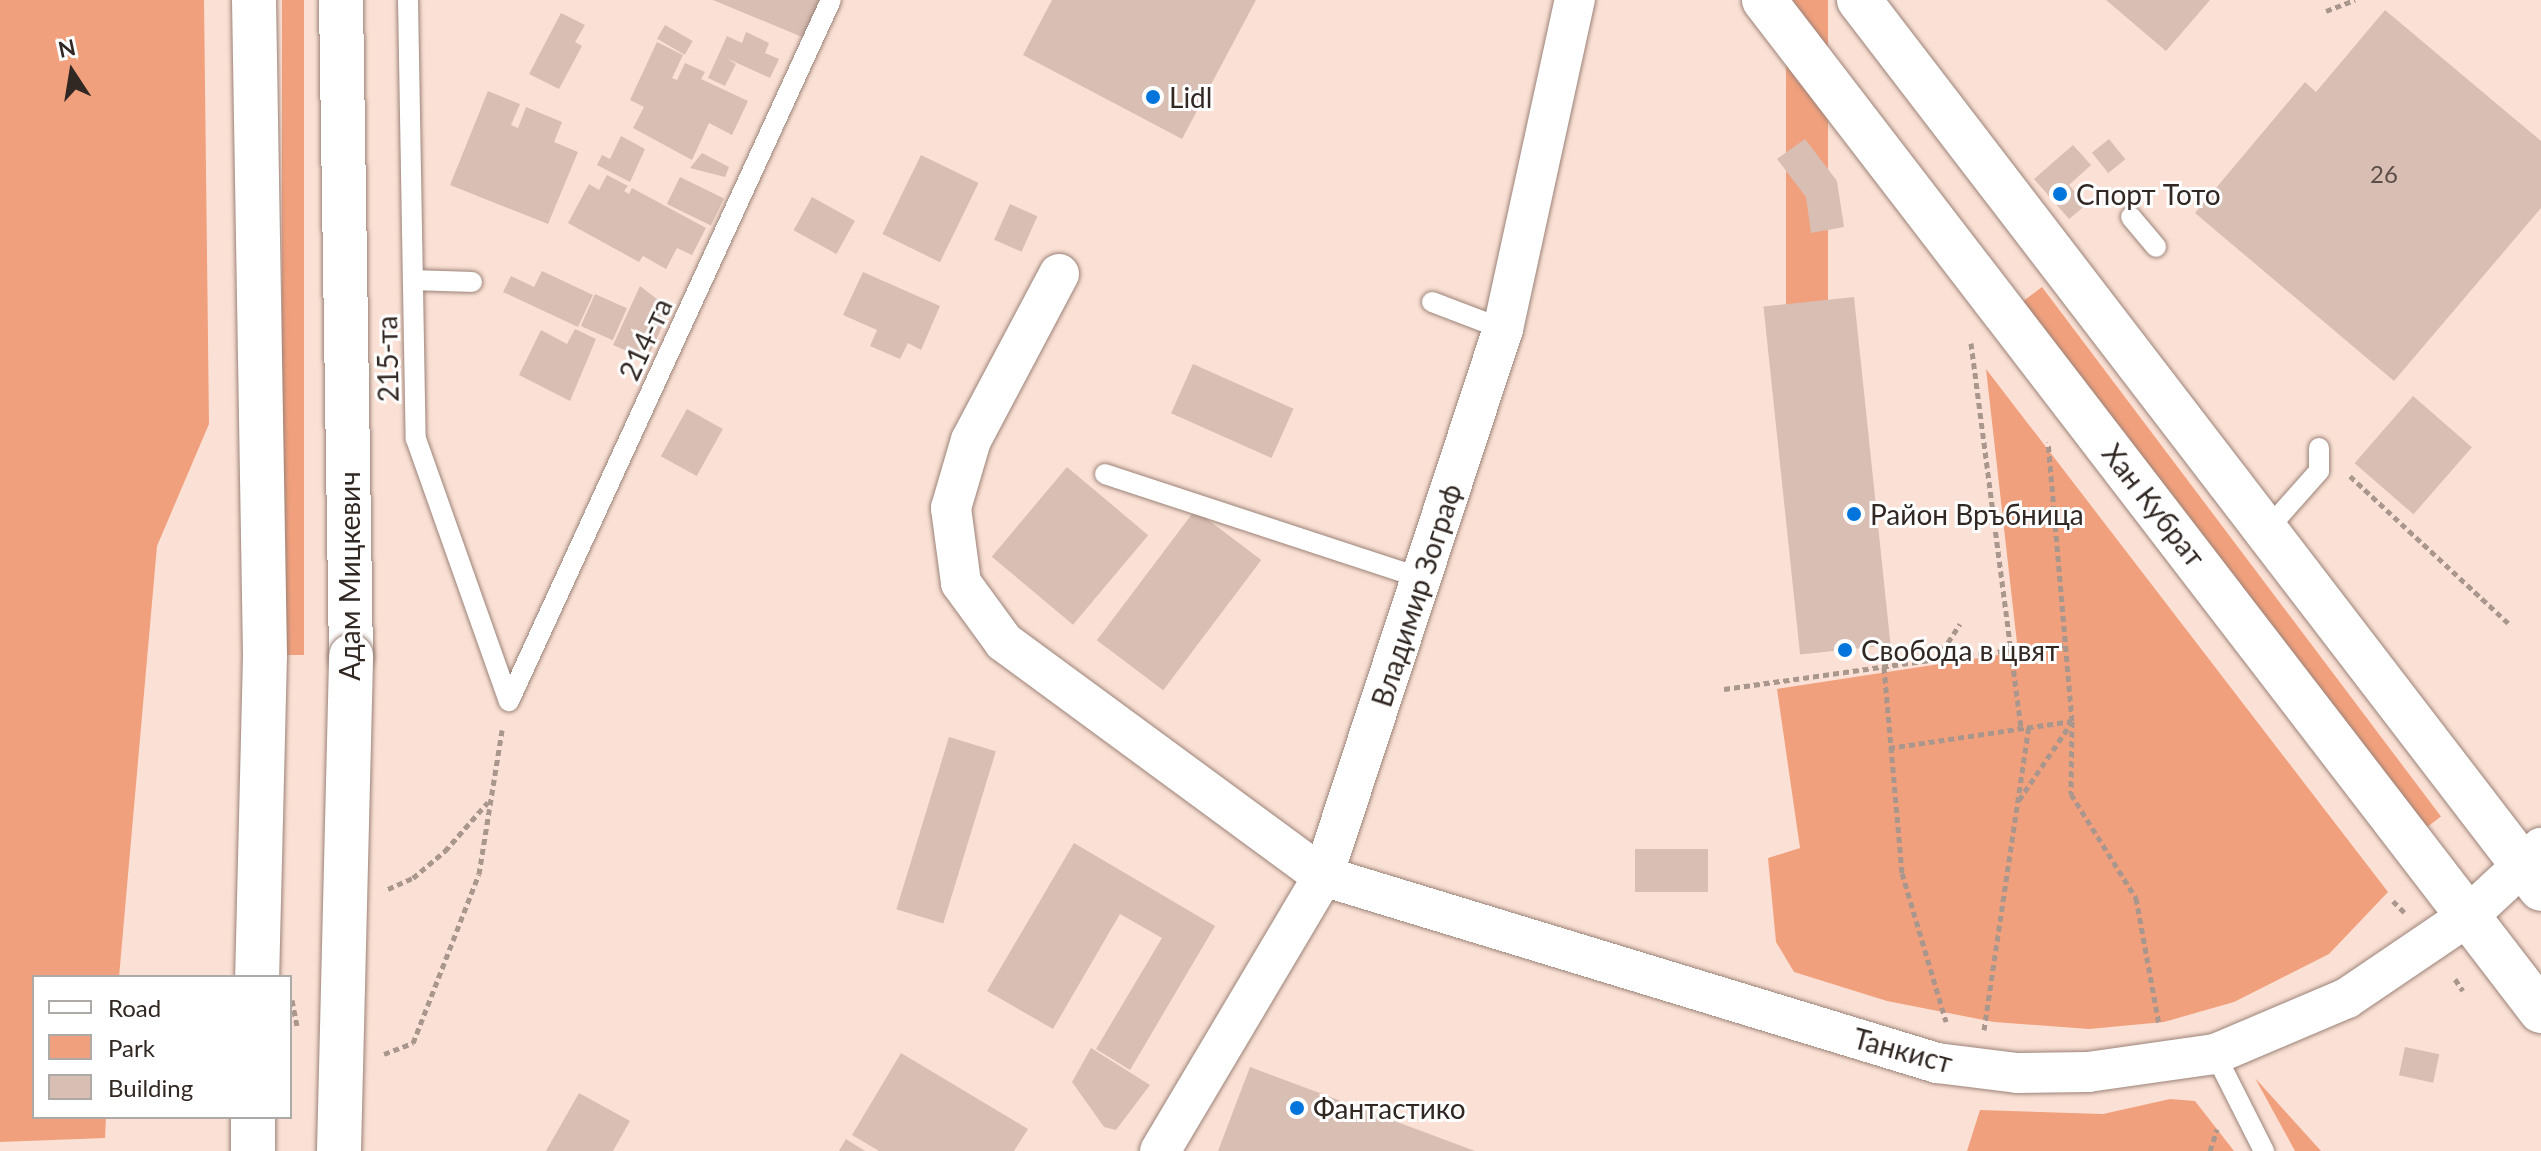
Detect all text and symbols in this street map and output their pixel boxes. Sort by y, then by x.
north arrow [32,32,112,112]
text: N [56,33,78,63]
place label: Lidl [1169,80,1212,114]
marker: Lidl [1144,88,1162,106]
house number: 26 [2370,160,2398,188]
place label: Спорт Тото [2076,177,2221,211]
marker: Спорт Тото [2051,185,2069,203]
street label: 214-та [612,293,678,385]
street label: 215-та [369,315,405,403]
street label: Хан Кубрат [2096,437,2212,573]
street label: Адам Мицкевич [332,471,366,681]
street label: Владимир Зограф [1364,479,1468,711]
place label: Район Връбница [1870,497,2084,531]
marker: Район Връбница [1845,505,1863,523]
place label: Свобода в цвят [1861,633,2059,667]
marker: Свобода в цвят [1836,641,1854,659]
legend [32,975,292,1119]
text: Road [108,993,161,1022]
street label: Танкист [1850,1021,1956,1079]
text: Park [108,1033,155,1062]
text: Building [108,1073,193,1102]
place label: Фантастико [1313,1091,1466,1125]
marker: Фантастико [1288,1099,1306,1117]

